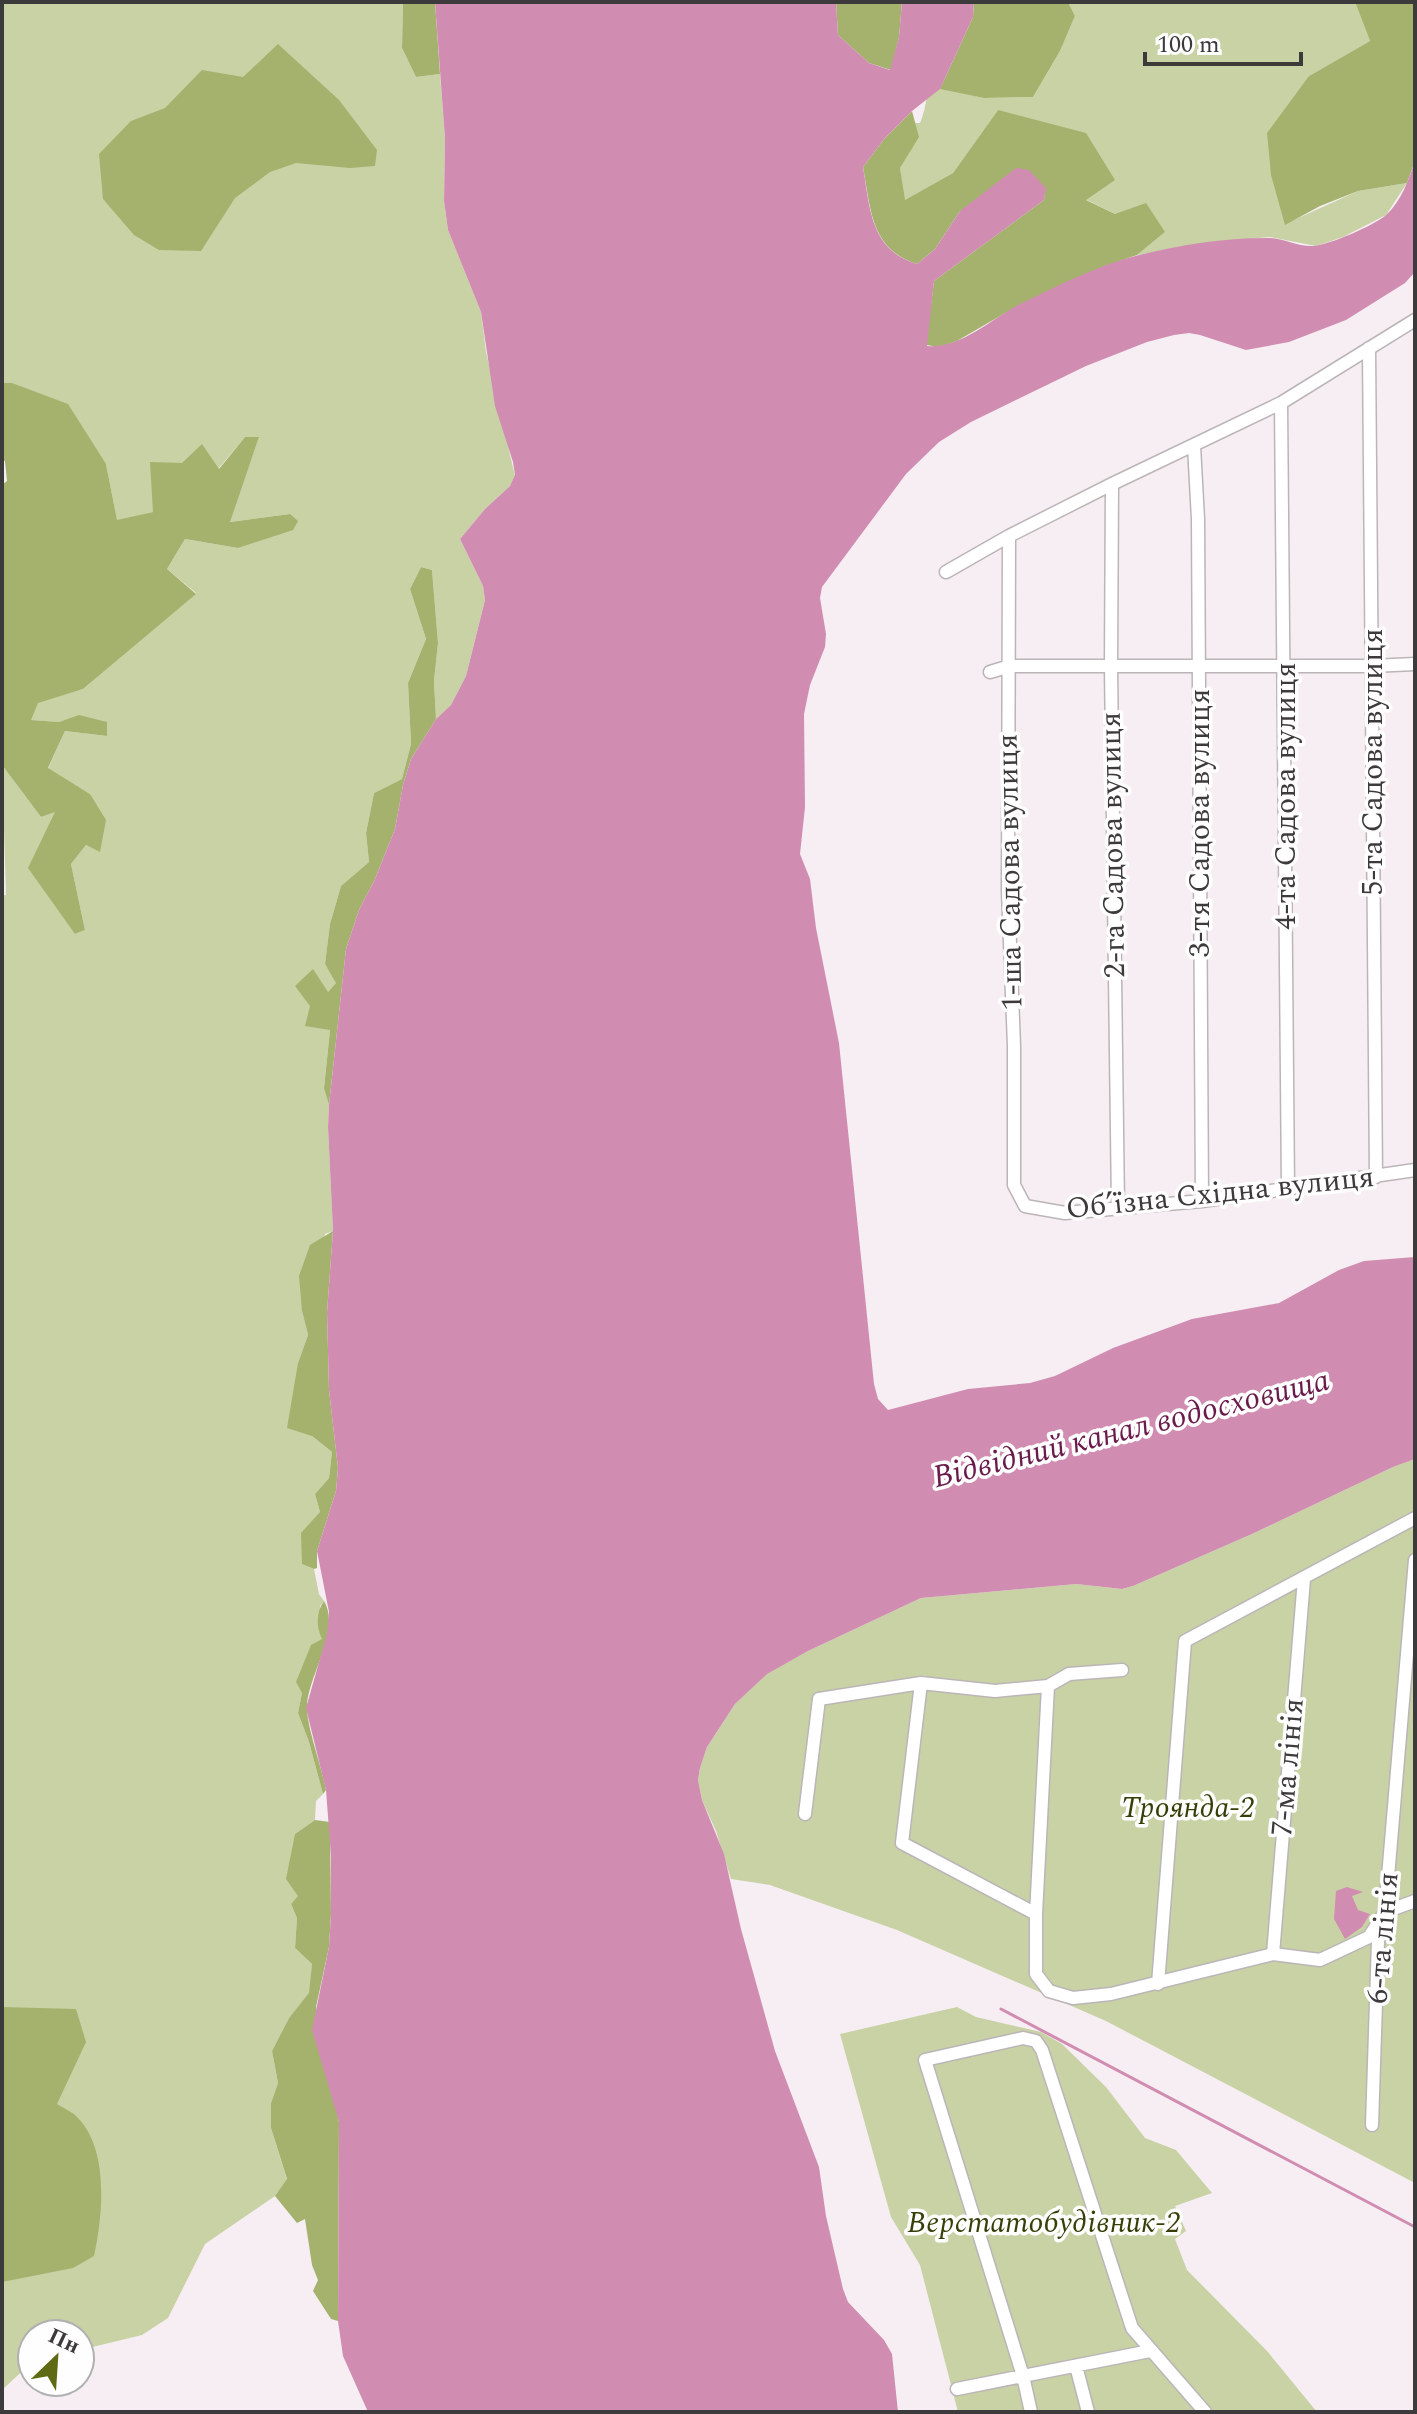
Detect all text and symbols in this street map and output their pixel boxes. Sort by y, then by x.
scale bar [1145,16,1301,66]
text: 100 m [1157,27,1220,63]
street label: 5-та Садова вулиця [1350,628,1396,896]
street label: 4-та Садова вулиця [1263,662,1309,930]
street label: 3-тя Садова вулиця [1177,689,1223,957]
street label: 2-га Садова вулиця [1088,711,1138,979]
street label: 1-ша Садова вулиця [985,733,1035,1011]
street label: Обʼїзна Східна вулиця [1064,1154,1376,1232]
water label: Відвідний канал водосховища [927,1356,1335,1502]
street label: 7-ма лінія [1259,1696,1317,1838]
park label: Троянда-2 [1121,1785,1255,1831]
street label: 6-та лінія [1354,1870,1412,2006]
park label: Верстатобудівник-2 [907,2200,1181,2246]
north arrow [16,2318,96,2398]
text: Пн [42,2320,85,2363]

